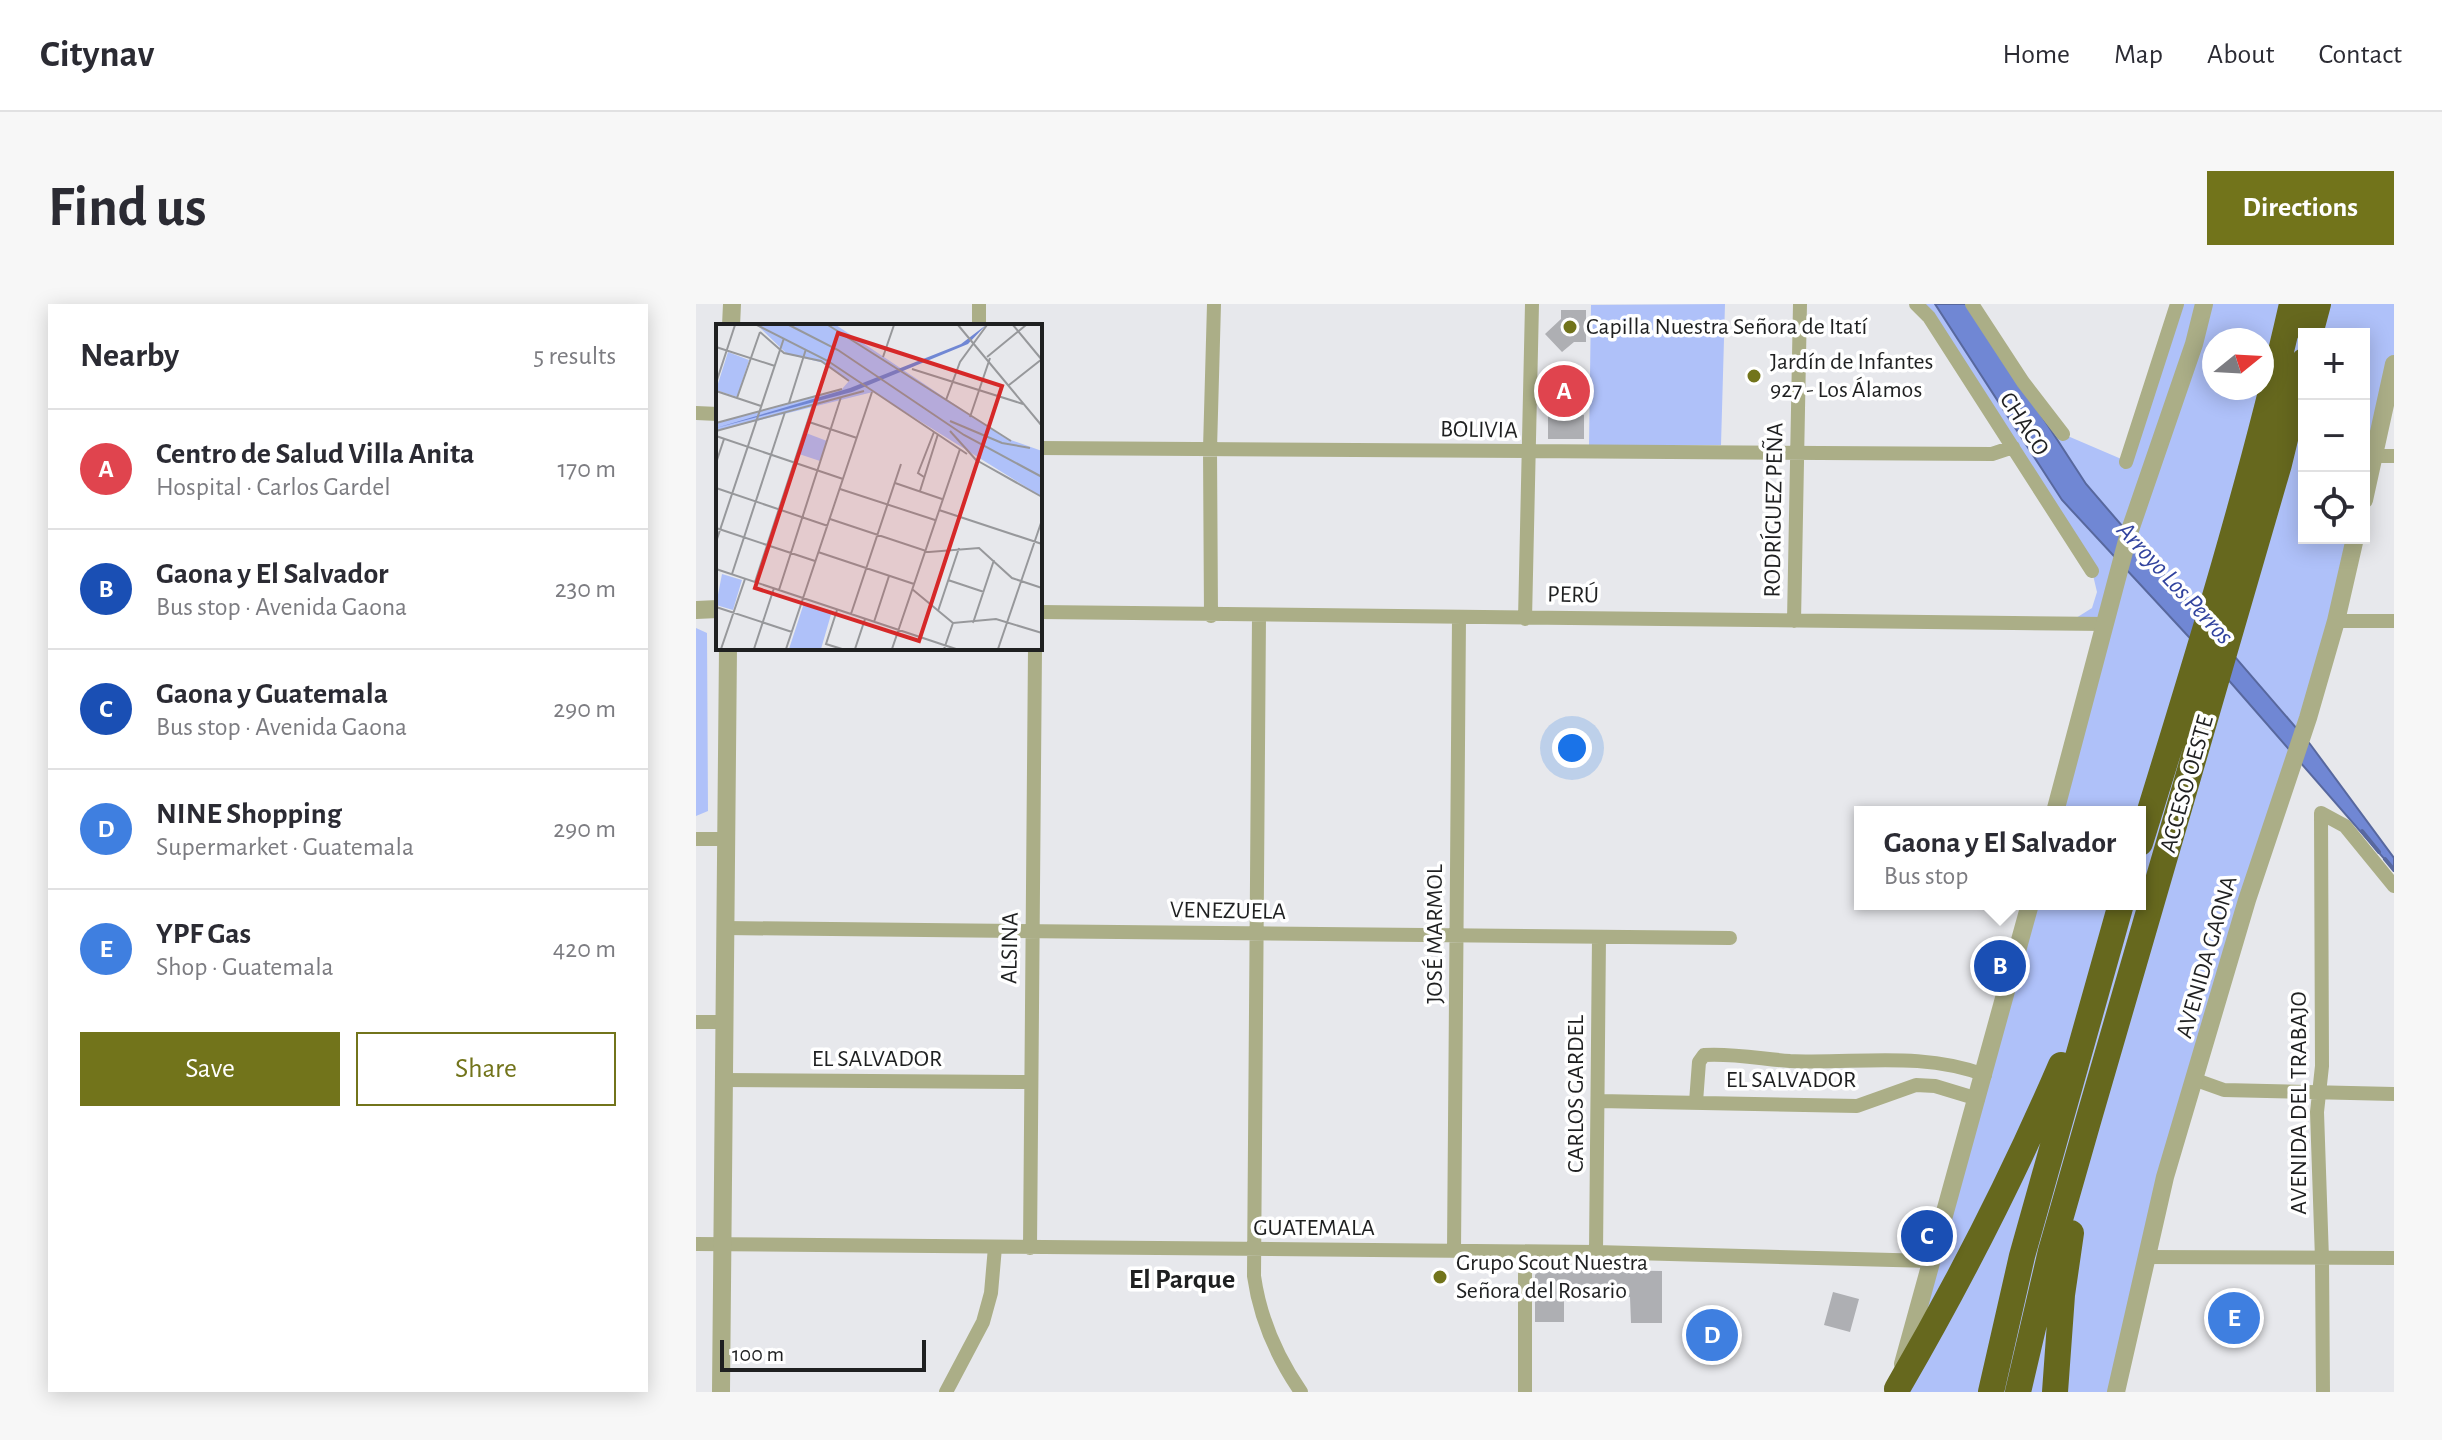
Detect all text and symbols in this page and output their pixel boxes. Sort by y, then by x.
text: Citynav [40,36,154,74]
text: Home [2003,41,2070,69]
text: Map [2114,41,2163,69]
text: About [2207,41,2275,69]
text: Contact [2319,41,2402,69]
button: Directions [2207,171,2394,245]
text: Find us [48,180,206,236]
place label: Capilla Nuestra Señora de Itatí [1586,315,1867,339]
marker: Capilla Nuestra Señora de Itatí [1561,318,1579,336]
inset map [716,324,1042,650]
north arrow [2202,328,2274,400]
map controls [2298,328,2370,544]
button: + [2298,328,2370,400]
text: Nearby [80,339,179,373]
text: 5 results [533,343,616,369]
place label: Jardín de Infantes 927 - Los Álamos [1770,350,1933,402]
pin: A [1538,361,1590,421]
marker: Jardín de Infantes 927 - Los Álamos [1745,367,1763,385]
street label: CHACO [1995,388,2053,460]
button: − [2298,400,2370,472]
street label: BOLIVIA [1440,417,1518,443]
street label: RODRÍGUEZ PEÑA [1758,422,1788,598]
text: Centro de Salud Villa Anita [156,439,474,469]
text: A [98,456,114,482]
text: 170 m [557,456,616,482]
button: locate [2298,472,2370,544]
text: Hospital · Carlos Gardel [156,474,391,500]
water label: Arroyo Los Perros [2111,516,2238,649]
text: Gaona y El Salvador [156,559,388,589]
text: B [98,576,114,602]
text: 230 m [555,576,616,602]
street label: PERÚ [1547,581,1599,607]
text: Bus stop · Avenida Gaona [156,594,407,620]
text: Gaona y Guatemala [156,679,388,709]
text: C [99,696,113,722]
text: 290 m [553,696,616,722]
street label: ACCESO OESTE [2156,712,2218,855]
text: Bus stop · Avenida Gaona [156,714,407,740]
your location [1552,728,1592,768]
text: NINE Shopping [156,799,342,829]
popup [1854,806,2146,910]
text: D [97,816,115,842]
text: 290 m [553,816,616,842]
text: Gaona y El Salvador [1884,828,2116,858]
text: Supermarket · Guatemala [156,834,414,860]
text: Bus stop [1884,863,1968,889]
street label: JOSÉ MARMOL [1421,864,1447,1004]
street label: AVENIDA GAONA [2172,873,2242,1041]
street label: VENEZUELA [1170,898,1286,924]
street label: ALSINA [997,912,1023,984]
text: YPF Gas [156,919,251,949]
text: E [99,936,113,962]
text: 420 m [553,936,616,962]
pin: B [1974,936,2026,996]
text: Shop · Guatemala [156,954,334,980]
street label: AVENIDA DEL TRABAJO [2287,991,2311,1215]
street label: CARLOS GARDEL [1564,1015,1588,1173]
button: Save [80,1032,340,1106]
button: Share [356,1032,616,1106]
street label: EL SALVADOR [812,1047,942,1071]
street label: EL SALVADOR [1726,1068,1856,1092]
pin: C [1901,1206,1953,1266]
street label: GUATEMALA [1253,1216,1375,1240]
place label: Grupo Scout Nuestra Señora del Rosario [1456,1251,1648,1303]
district label: El Parque [1129,1266,1235,1294]
marker: Grupo Scout Nuestra Señora del Rosario [1431,1268,1449,1286]
pin: E [2208,1288,2260,1348]
pin: D [1686,1305,1738,1365]
scale bar [720,1336,926,1372]
text: 100 m [732,1343,784,1365]

